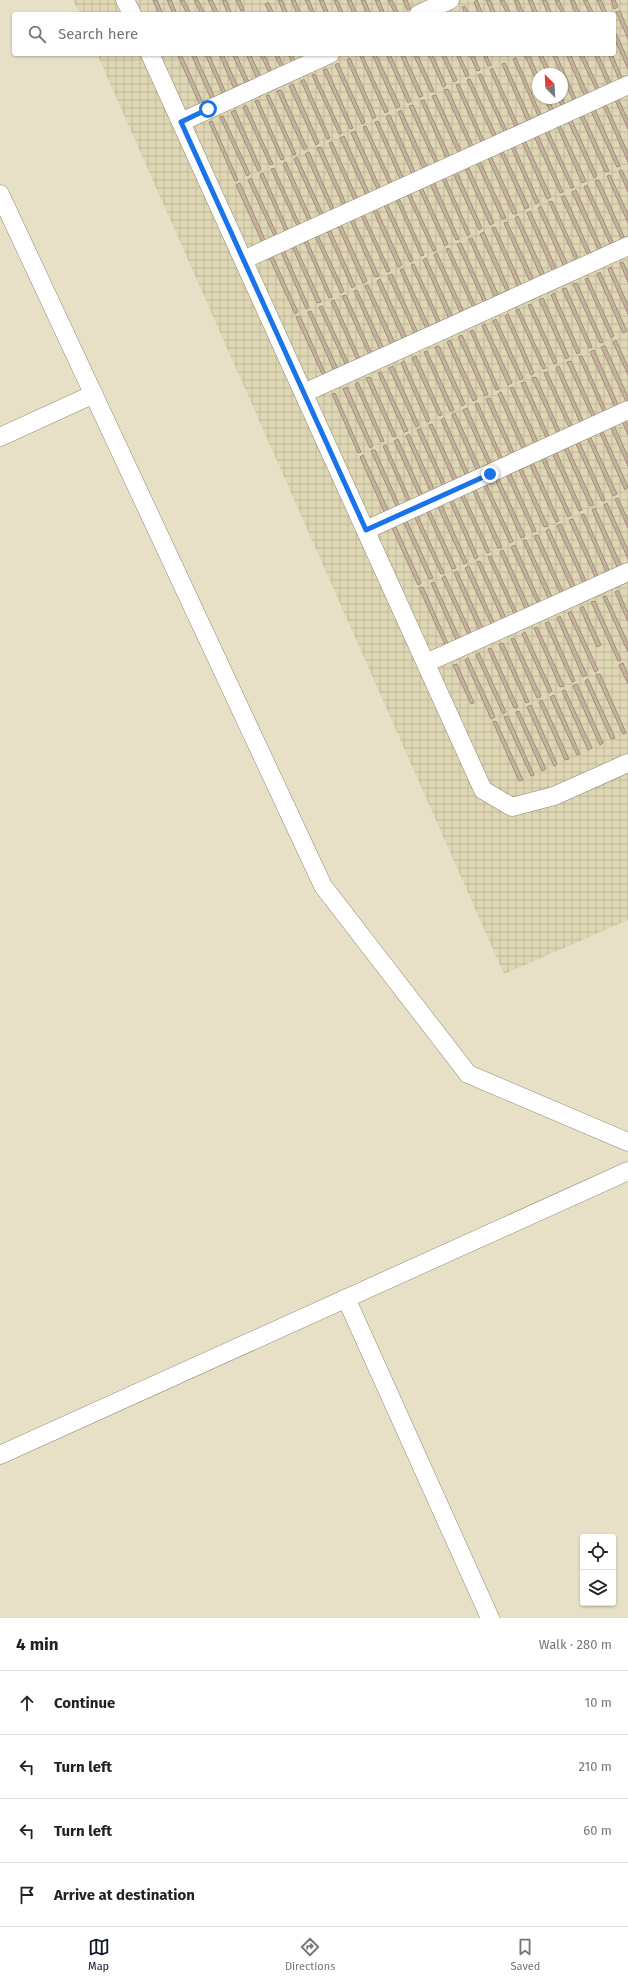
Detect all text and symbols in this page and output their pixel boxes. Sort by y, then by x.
search box [12,12,616,56]
icon: search [26,23,48,45]
text: Search here [58,25,138,43]
north arrow [532,68,568,104]
route start [199,100,217,118]
route end [481,465,499,483]
map controls [580,1534,616,1606]
button: locate [580,1534,616,1570]
button: layers [580,1570,616,1606]
text: 4 min [16,1634,59,1655]
text: Walk · 280 m [539,1637,612,1652]
icon: ahead [16,1692,38,1714]
text: Continue [54,1694,115,1712]
text: 10 m [585,1695,612,1710]
icon: left [16,1756,38,1778]
text: Turn left [54,1758,112,1776]
text: 210 m [578,1759,612,1774]
icon: left [16,1820,38,1842]
text: Turn left [54,1822,112,1840]
text: 60 m [583,1823,612,1838]
icon: arrive [16,1884,38,1906]
text: Arrive at destination [54,1886,195,1904]
tab: Map [88,1936,110,1973]
tab: Directions [285,1936,335,1973]
tab: Saved [511,1936,540,1973]

